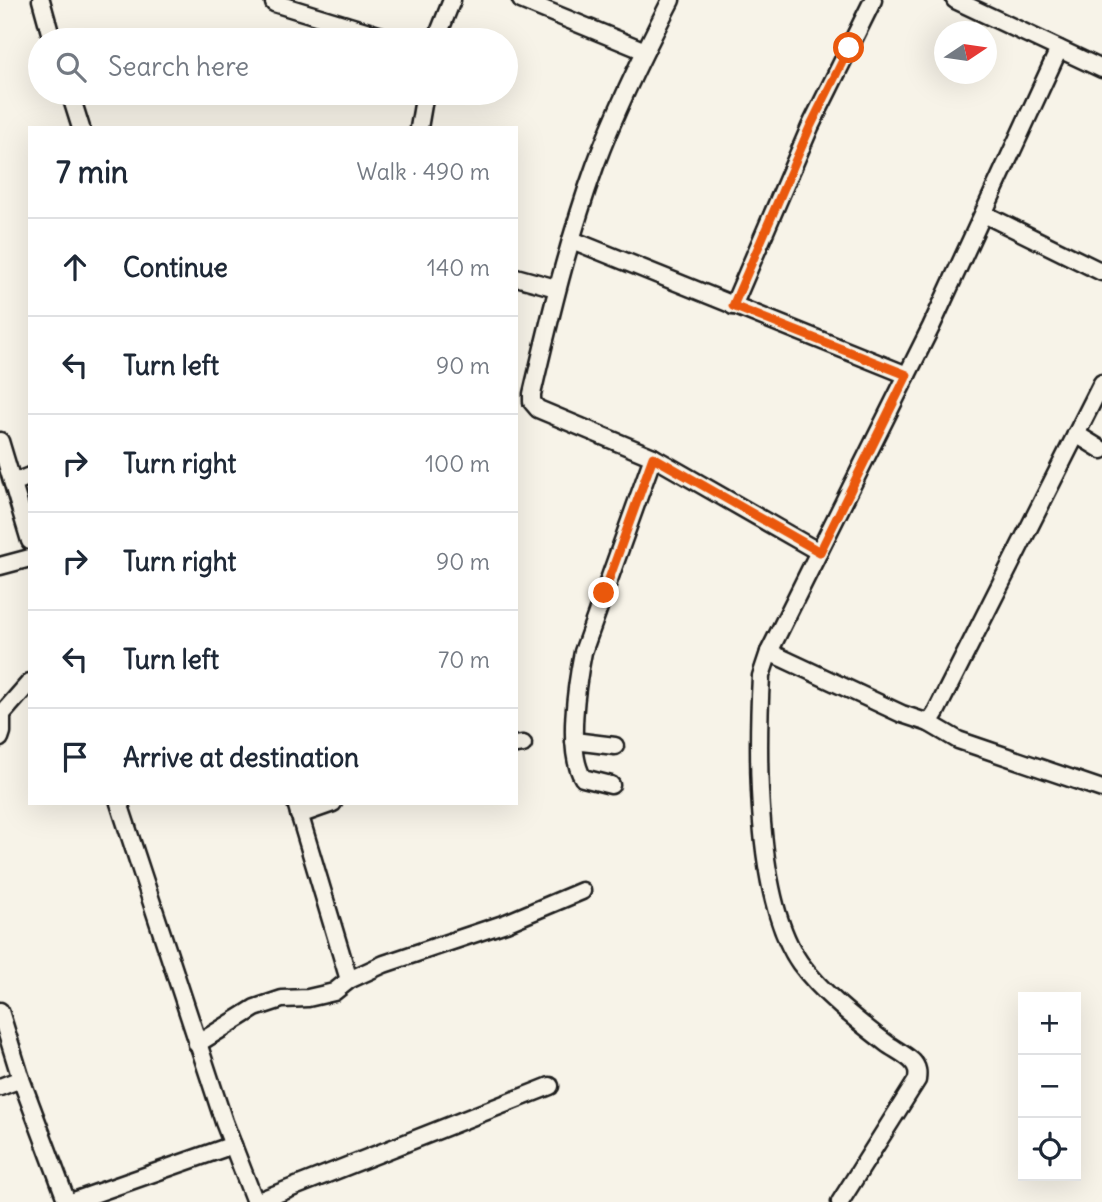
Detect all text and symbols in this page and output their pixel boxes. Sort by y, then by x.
north arrow [934,21,997,84]
search box [28,28,518,105]
route start [833,32,864,63]
icon: search [52,48,90,86]
text: Search here [108,50,249,83]
text: 7 min [56,153,128,191]
text: Walk · 490 m [356,157,490,186]
icon: ahead [56,248,94,286]
text: Continue [123,251,228,284]
text: 140 m [427,253,490,282]
icon: left [56,346,94,384]
text: Turn left [123,349,219,382]
text: 90 m [436,351,490,380]
icon: right [56,444,94,482]
text: Turn right [123,447,236,480]
text: 100 m [425,449,490,478]
icon: right [56,542,94,580]
text: Turn right [123,545,236,578]
text: 90 m [436,547,490,576]
route end [588,577,619,608]
icon: left [56,640,94,678]
text: Turn left [123,643,219,676]
text: 70 m [438,645,490,674]
icon: arrive [56,738,94,776]
text: Arrive at destination [123,741,359,774]
map controls [1018,992,1081,1181]
button: + [1018,992,1081,1055]
button: − [1018,1055,1081,1118]
button: locate [1018,1118,1081,1181]

